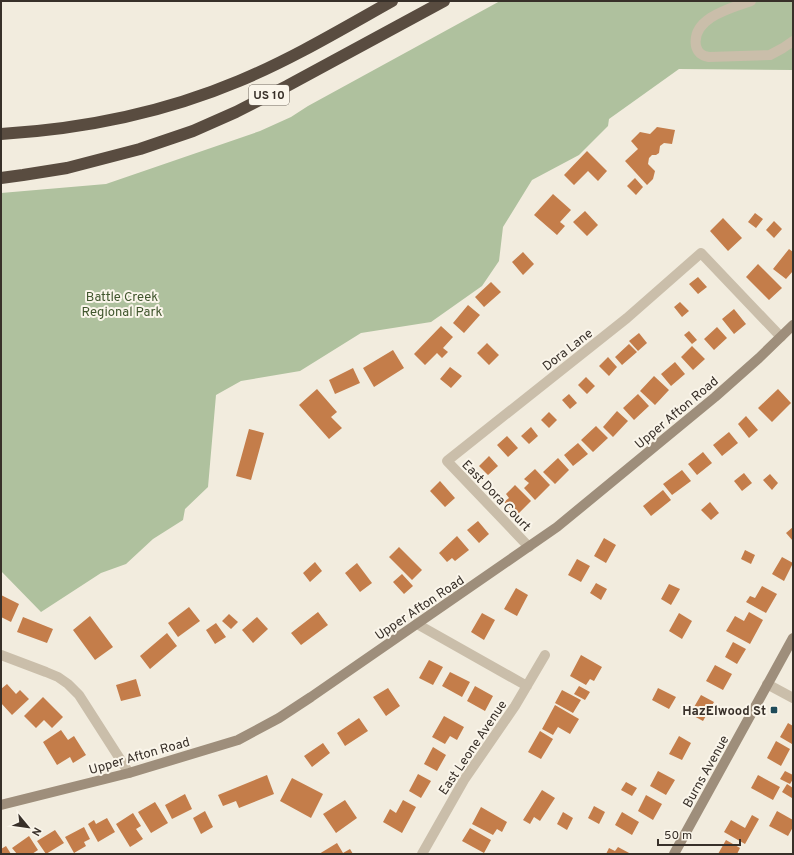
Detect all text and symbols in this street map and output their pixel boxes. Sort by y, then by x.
road number: US 10 [249,85,289,105]
park label: Battle Creek Regional Park [82,290,163,321]
street label: Dora Lane [540,326,597,375]
street label: Upper Afton Road [632,374,722,453]
street label: East Dora Court [458,458,533,535]
street label: Upper Afton Road [373,573,468,644]
street label: East Leone Avenue [436,698,511,798]
place label: HazElwood St [682,704,766,720]
marker: HazElwood St [769,705,779,715]
street label: Burns Avenue [680,733,733,811]
street label: Upper Afton Road [87,735,192,779]
north arrow [8,807,48,847]
scale bar [658,821,740,847]
text: N [28,825,44,838]
text: 50 m [664,828,692,844]

